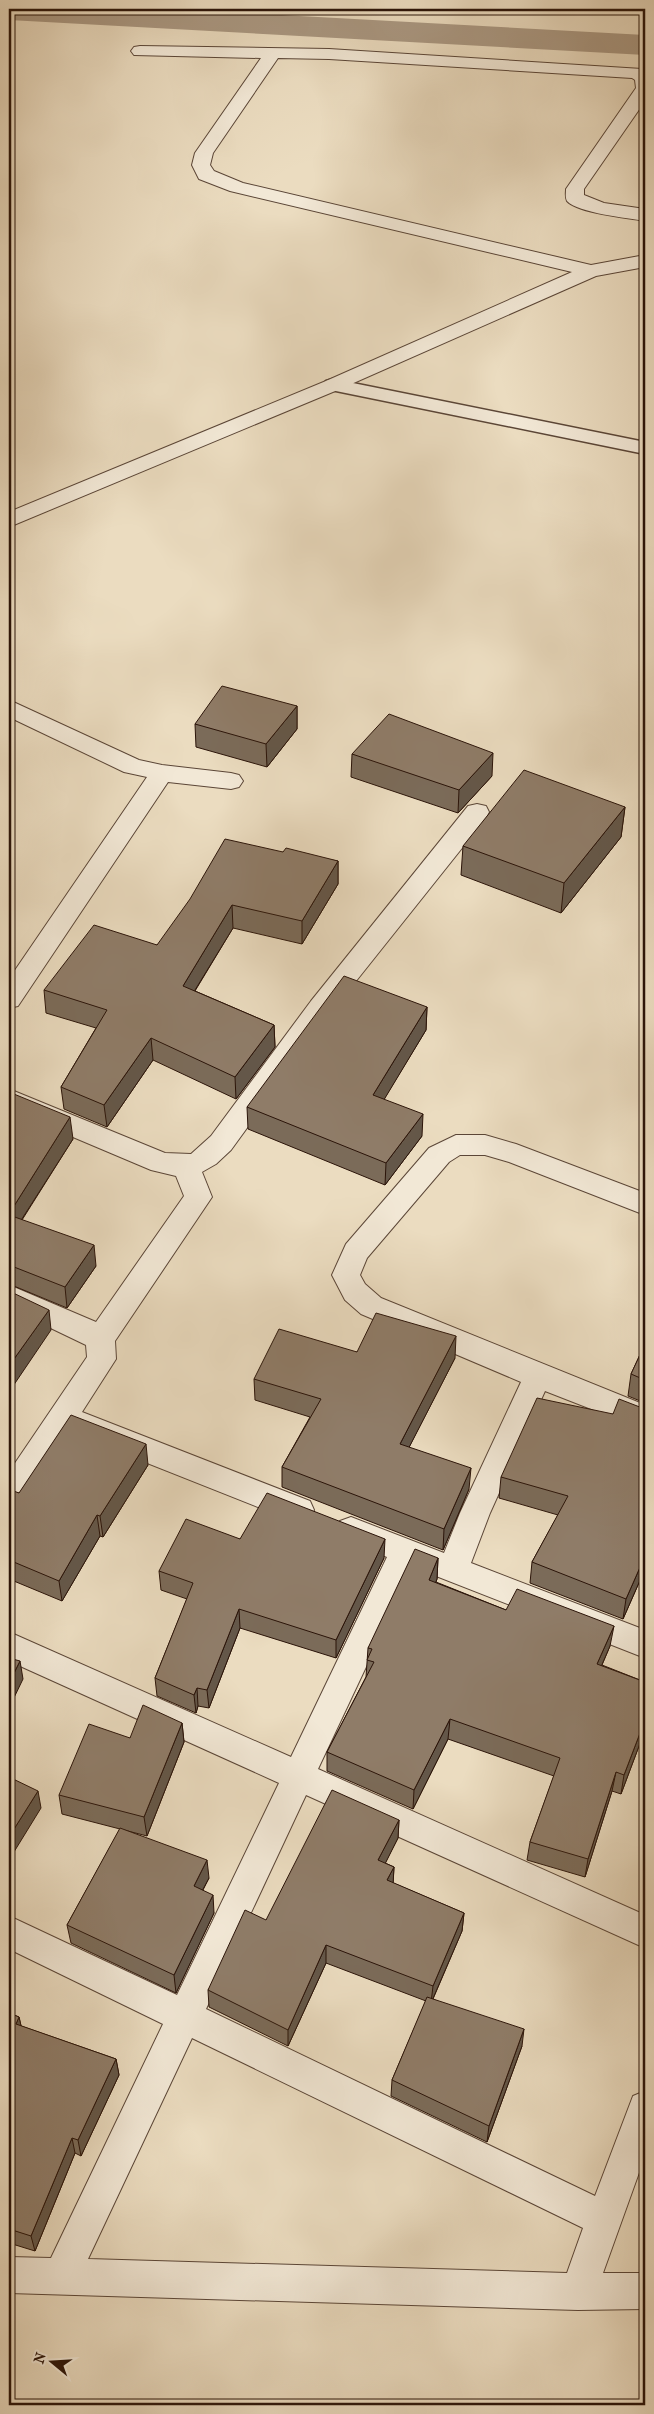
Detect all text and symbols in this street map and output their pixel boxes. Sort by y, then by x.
north arrow [28,2336,78,2386]
text: N [30,2350,50,2366]

